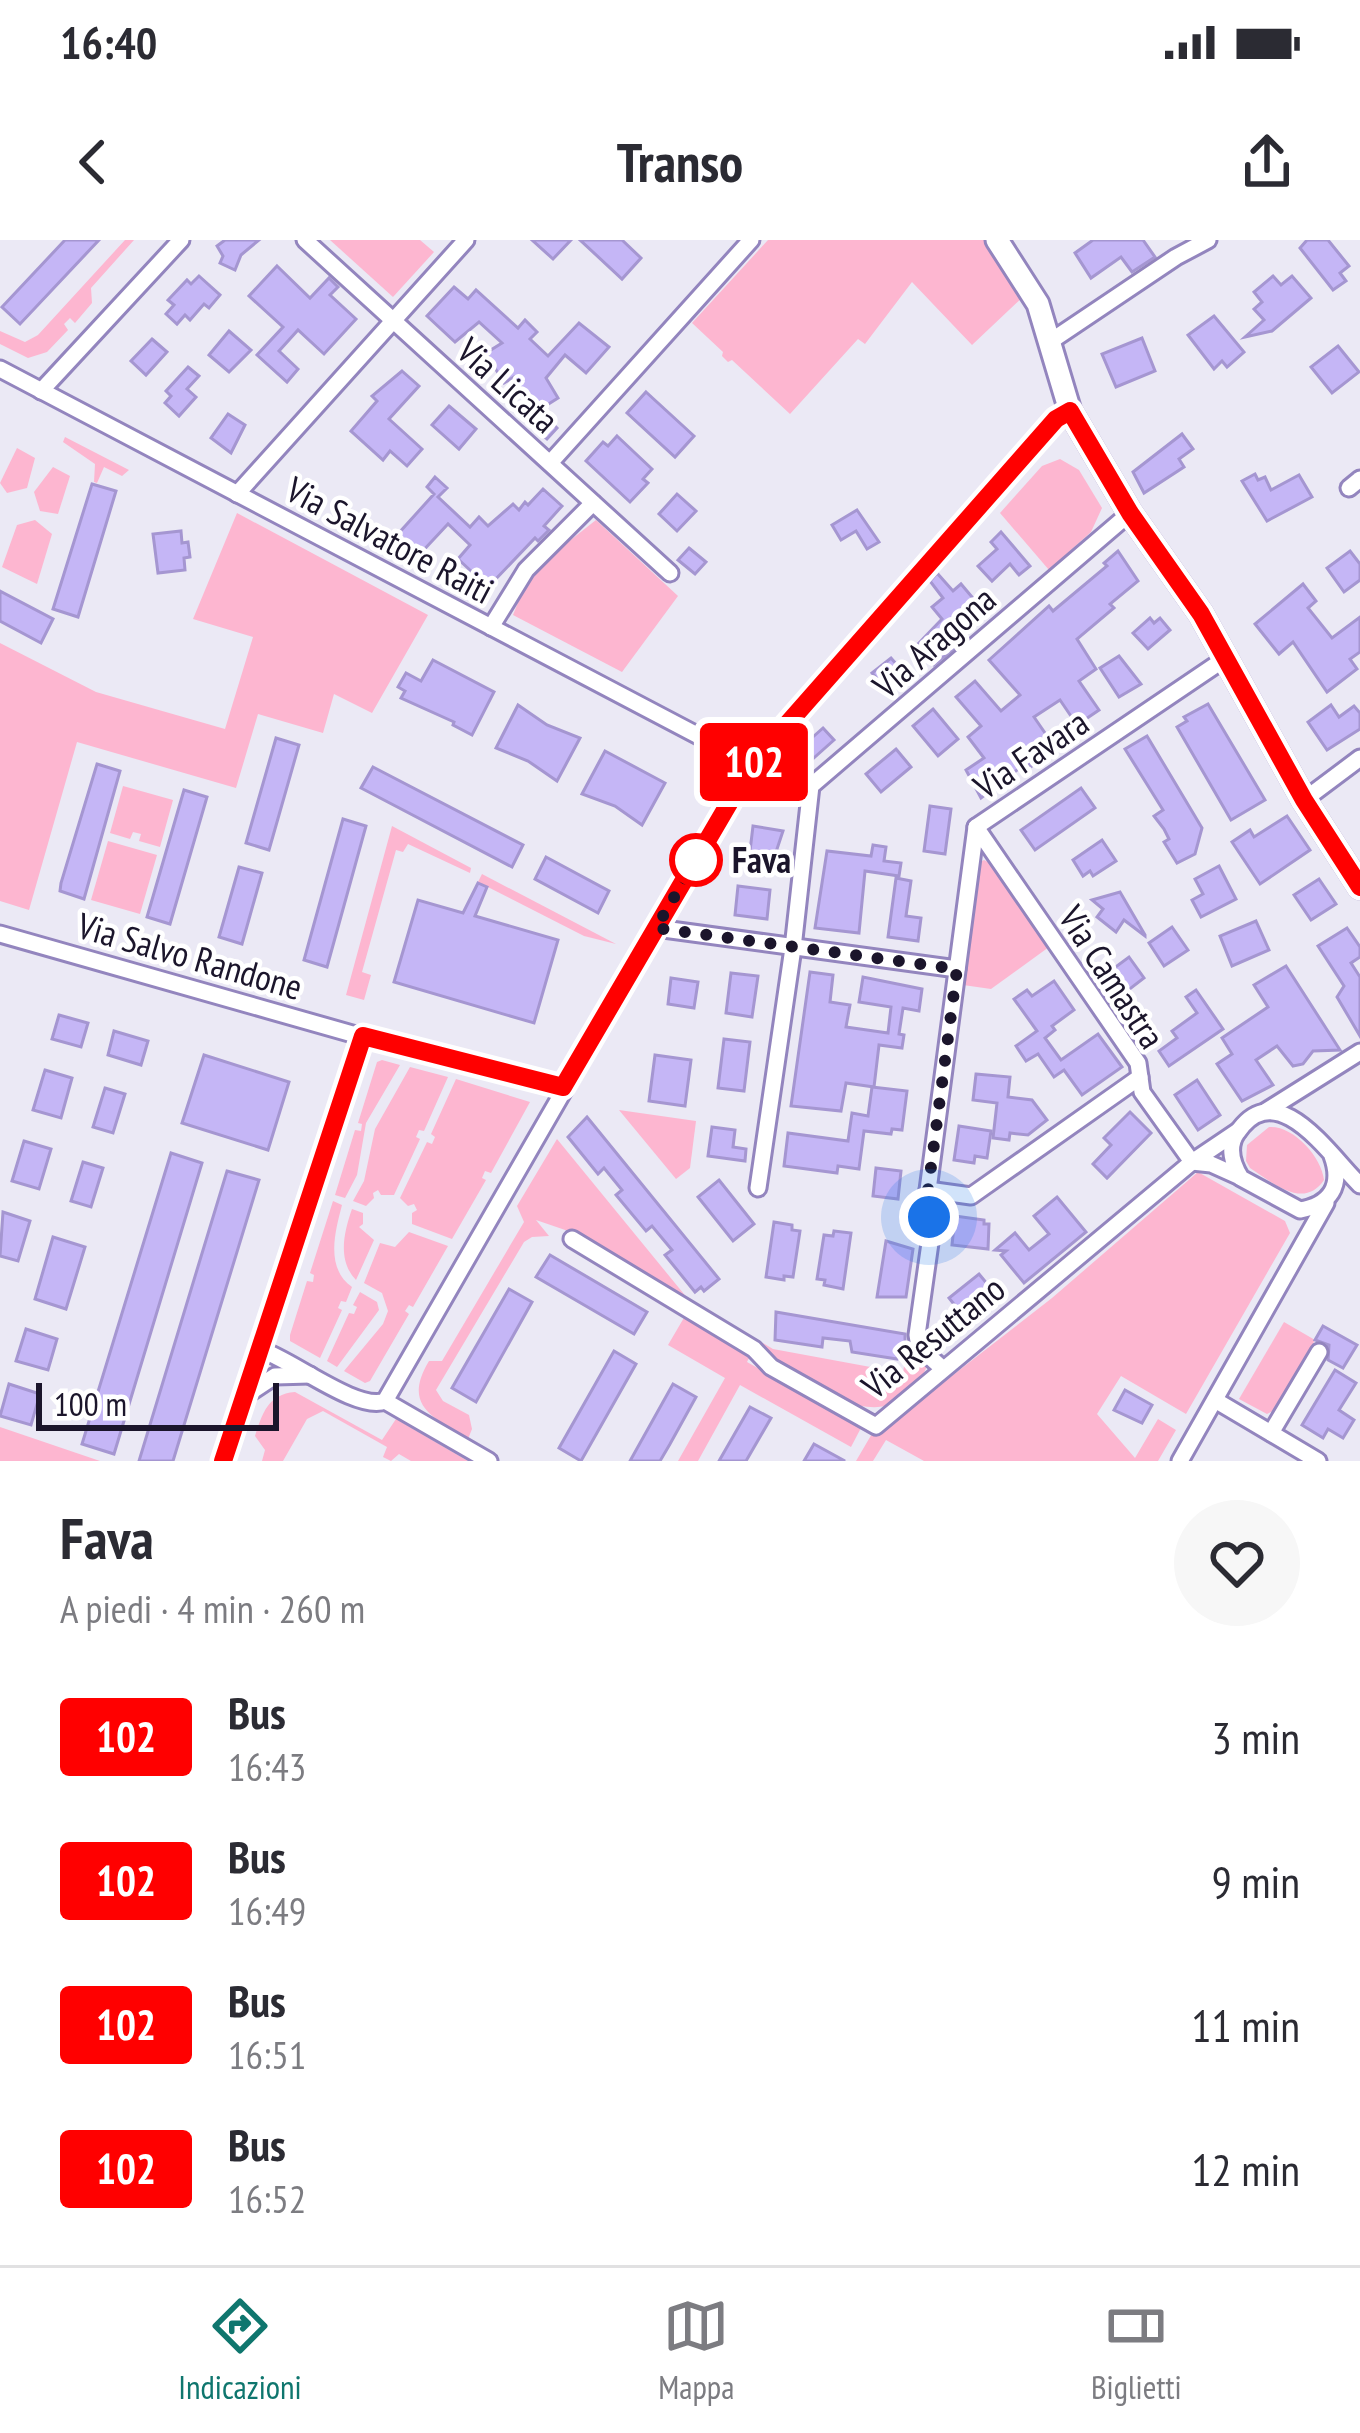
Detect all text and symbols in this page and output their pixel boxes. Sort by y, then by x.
text: 16:40 [60,13,157,71]
text: Transo [617,127,743,197]
icon: back [60,129,126,195]
icon: share [1234,129,1300,195]
street label: Via Licata [447,326,569,443]
street label: Via Salvatore Raiti [278,465,502,614]
street label: Via Aragona [862,575,1005,709]
street label: Via Favara [964,698,1097,810]
line badge: 102 [685,723,823,801]
text: 102 [724,734,784,789]
marker: Fava [671,835,721,885]
place label: Fava [732,836,791,883]
street label: Via Camastra [1048,896,1176,1057]
street label: Via Salvo Randone [72,901,308,1010]
your location [899,1187,959,1247]
street label: Via Resuttano [851,1265,1014,1409]
scale bar [36,1377,279,1430]
text: 100 m [54,1382,127,1425]
button: heart [1174,1500,1300,1626]
text: Fava [60,1501,154,1575]
text: A piedi · 4 min · 260 m [60,1583,365,1634]
text: Bus [228,1683,286,1741]
text: 3 min [1211,1708,1300,1766]
text: 102 [96,1709,156,1764]
text: 16:43 [228,1741,306,1792]
text: Bus [228,1827,286,1885]
text: 9 min [1211,1852,1300,1910]
text: 102 [96,1853,156,1908]
text: 16:49 [228,1885,306,1936]
text: Bus [228,1971,286,2029]
text: 11 min [1191,1996,1300,2054]
text: 102 [96,1997,156,2052]
text: 16:51 [228,2029,306,2080]
text: Bus [228,2115,286,2173]
text: 12 min [1191,2140,1300,2198]
text: 102 [96,2141,156,2196]
text: 16:52 [228,2173,306,2224]
tab: Indicazioni [178,2293,302,2408]
tab: Mappa [658,2293,734,2408]
tab: Biglietti [1091,2293,1182,2408]

